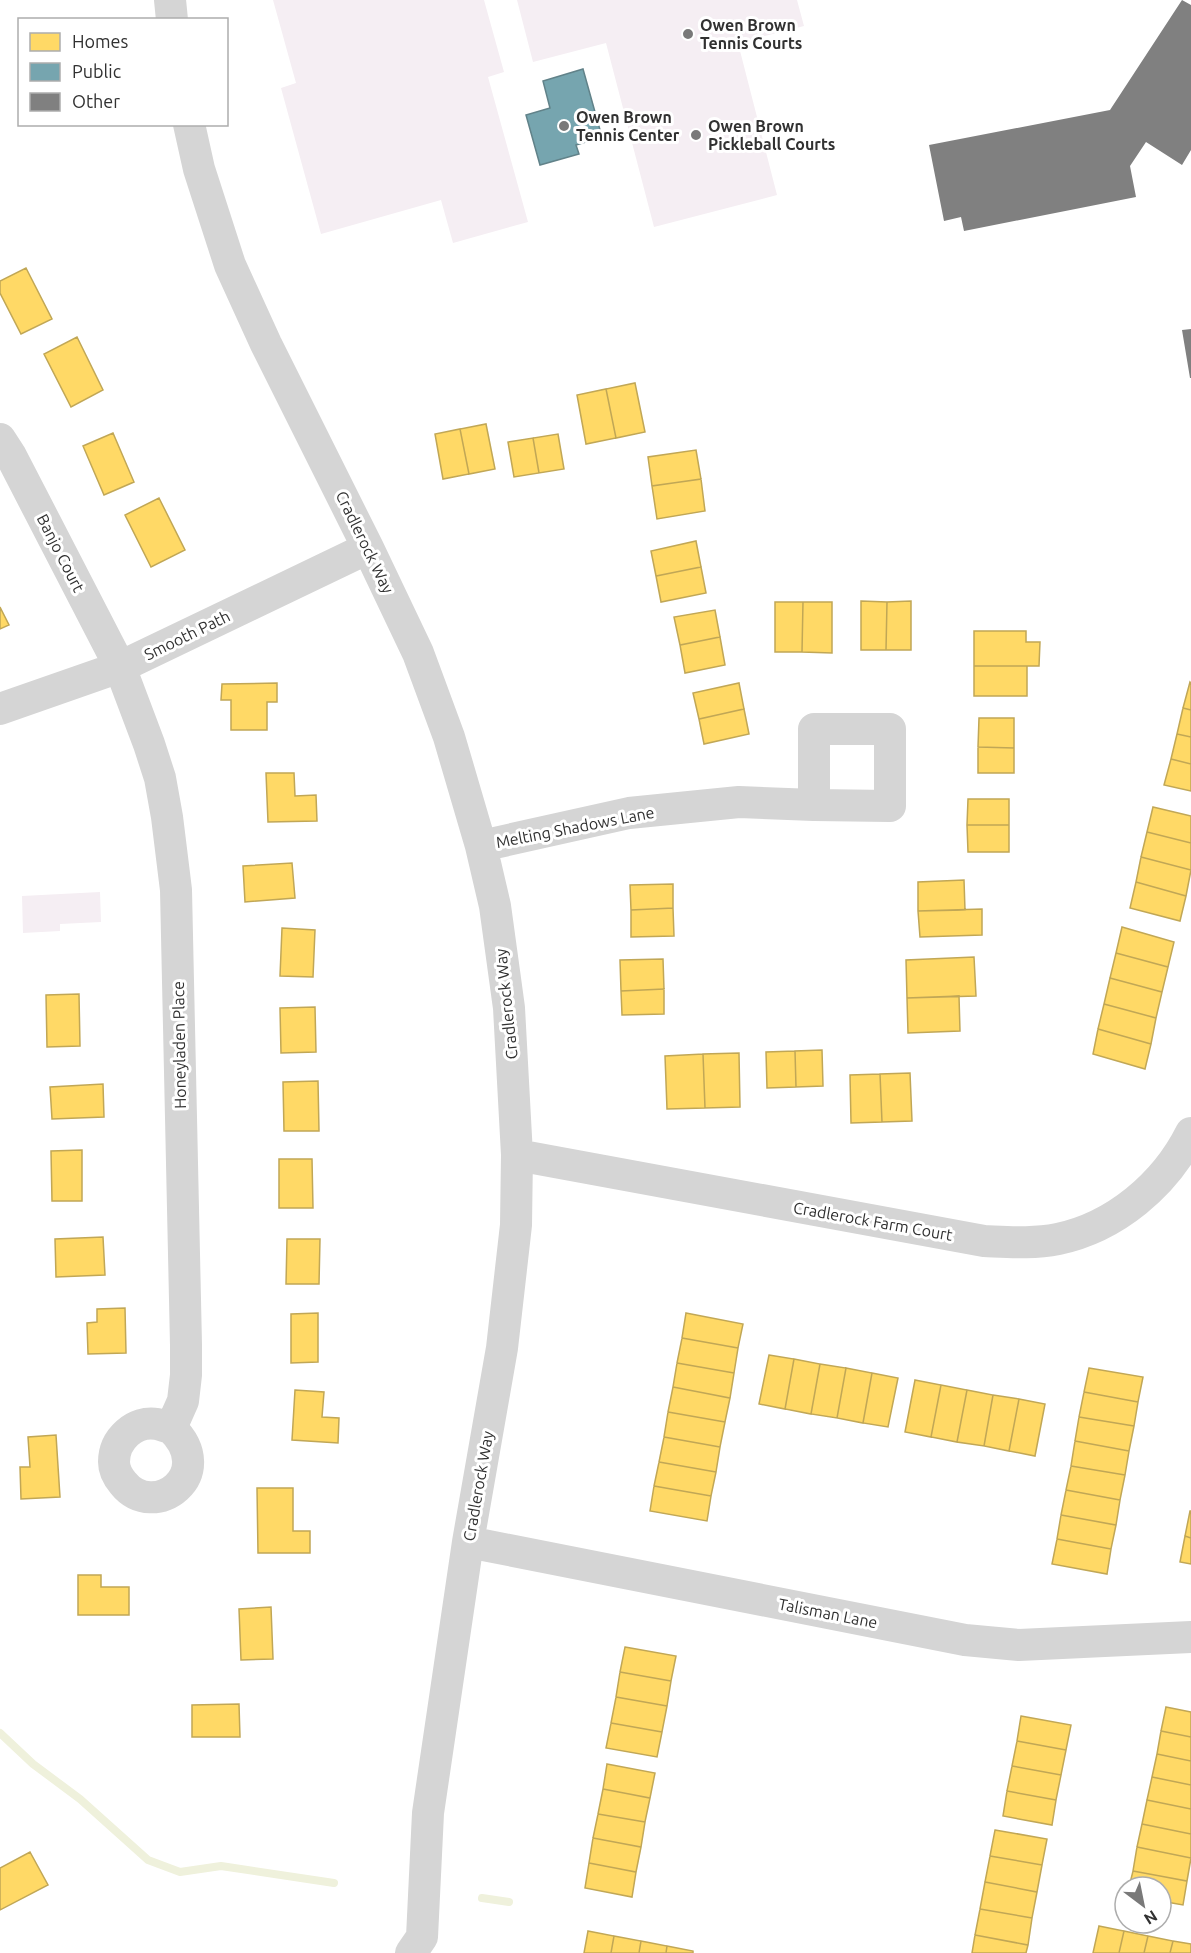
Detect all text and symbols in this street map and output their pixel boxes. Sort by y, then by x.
place label: Owen Brown Tennis Courts [700,16,802,52]
legend [18,18,228,126]
marker: Owen Brown Tennis Courts [681,27,695,41]
text: Homes [72,31,129,51]
text: Public [72,61,121,81]
text: Other [72,91,120,111]
place label: Owen Brown Tennis Center [576,108,680,144]
place label: Owen Brown Pickleball Courts [708,117,835,153]
marker: Owen Brown Tennis Center [557,119,571,133]
marker: Owen Brown Pickleball Courts [689,128,703,142]
street label: Cradlerock Way [332,488,398,596]
street label: Banjo Court [34,511,89,596]
street label: Smooth Path [141,607,233,663]
street label: Melting Shadows Lane [494,803,656,851]
street label: Cradlerock Way [491,947,521,1060]
street label: Honeyladen Place [169,981,189,1109]
street label: Cradlerock Farm Court [792,1198,955,1244]
street label: Cradlerock Way [459,1429,497,1542]
street label: Talisman Lane [777,1595,879,1631]
north arrow [1113,1875,1173,1935]
text: N [1141,1907,1161,1929]

